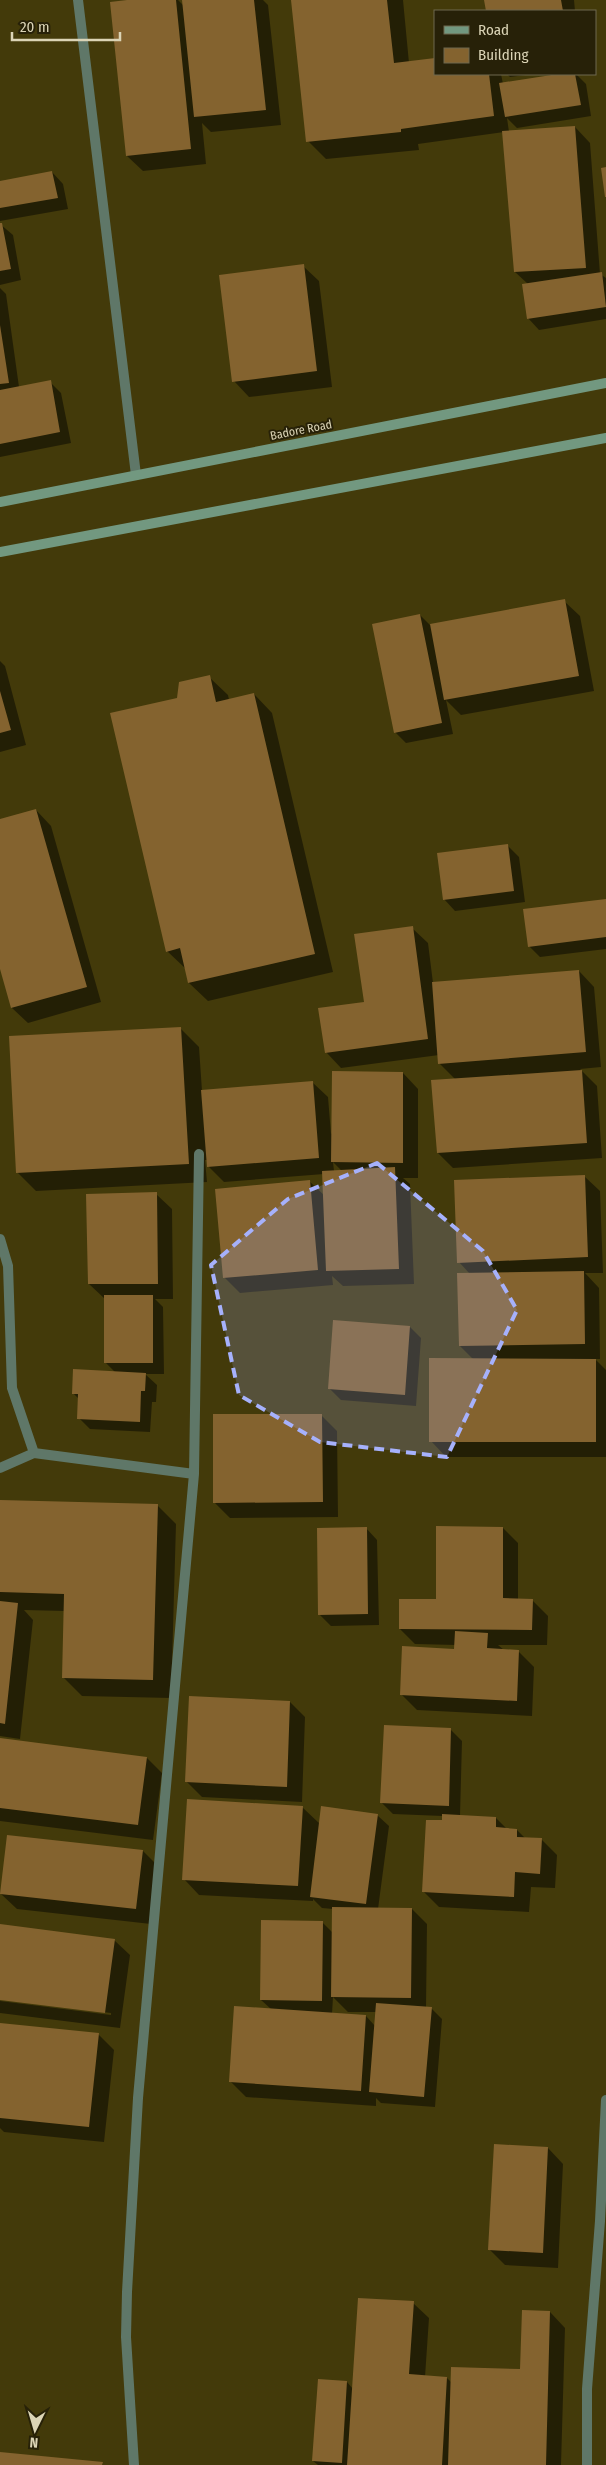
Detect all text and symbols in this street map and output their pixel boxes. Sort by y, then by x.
scale bar [12,10,120,42]
legend [434,10,596,75]
text: 20 m [20,18,50,36]
text: Road [478,21,509,39]
text: Building [478,46,529,64]
street label: Badore Road [269,417,333,443]
north arrow [10,2405,60,2455]
text: N [29,2434,39,2451]

